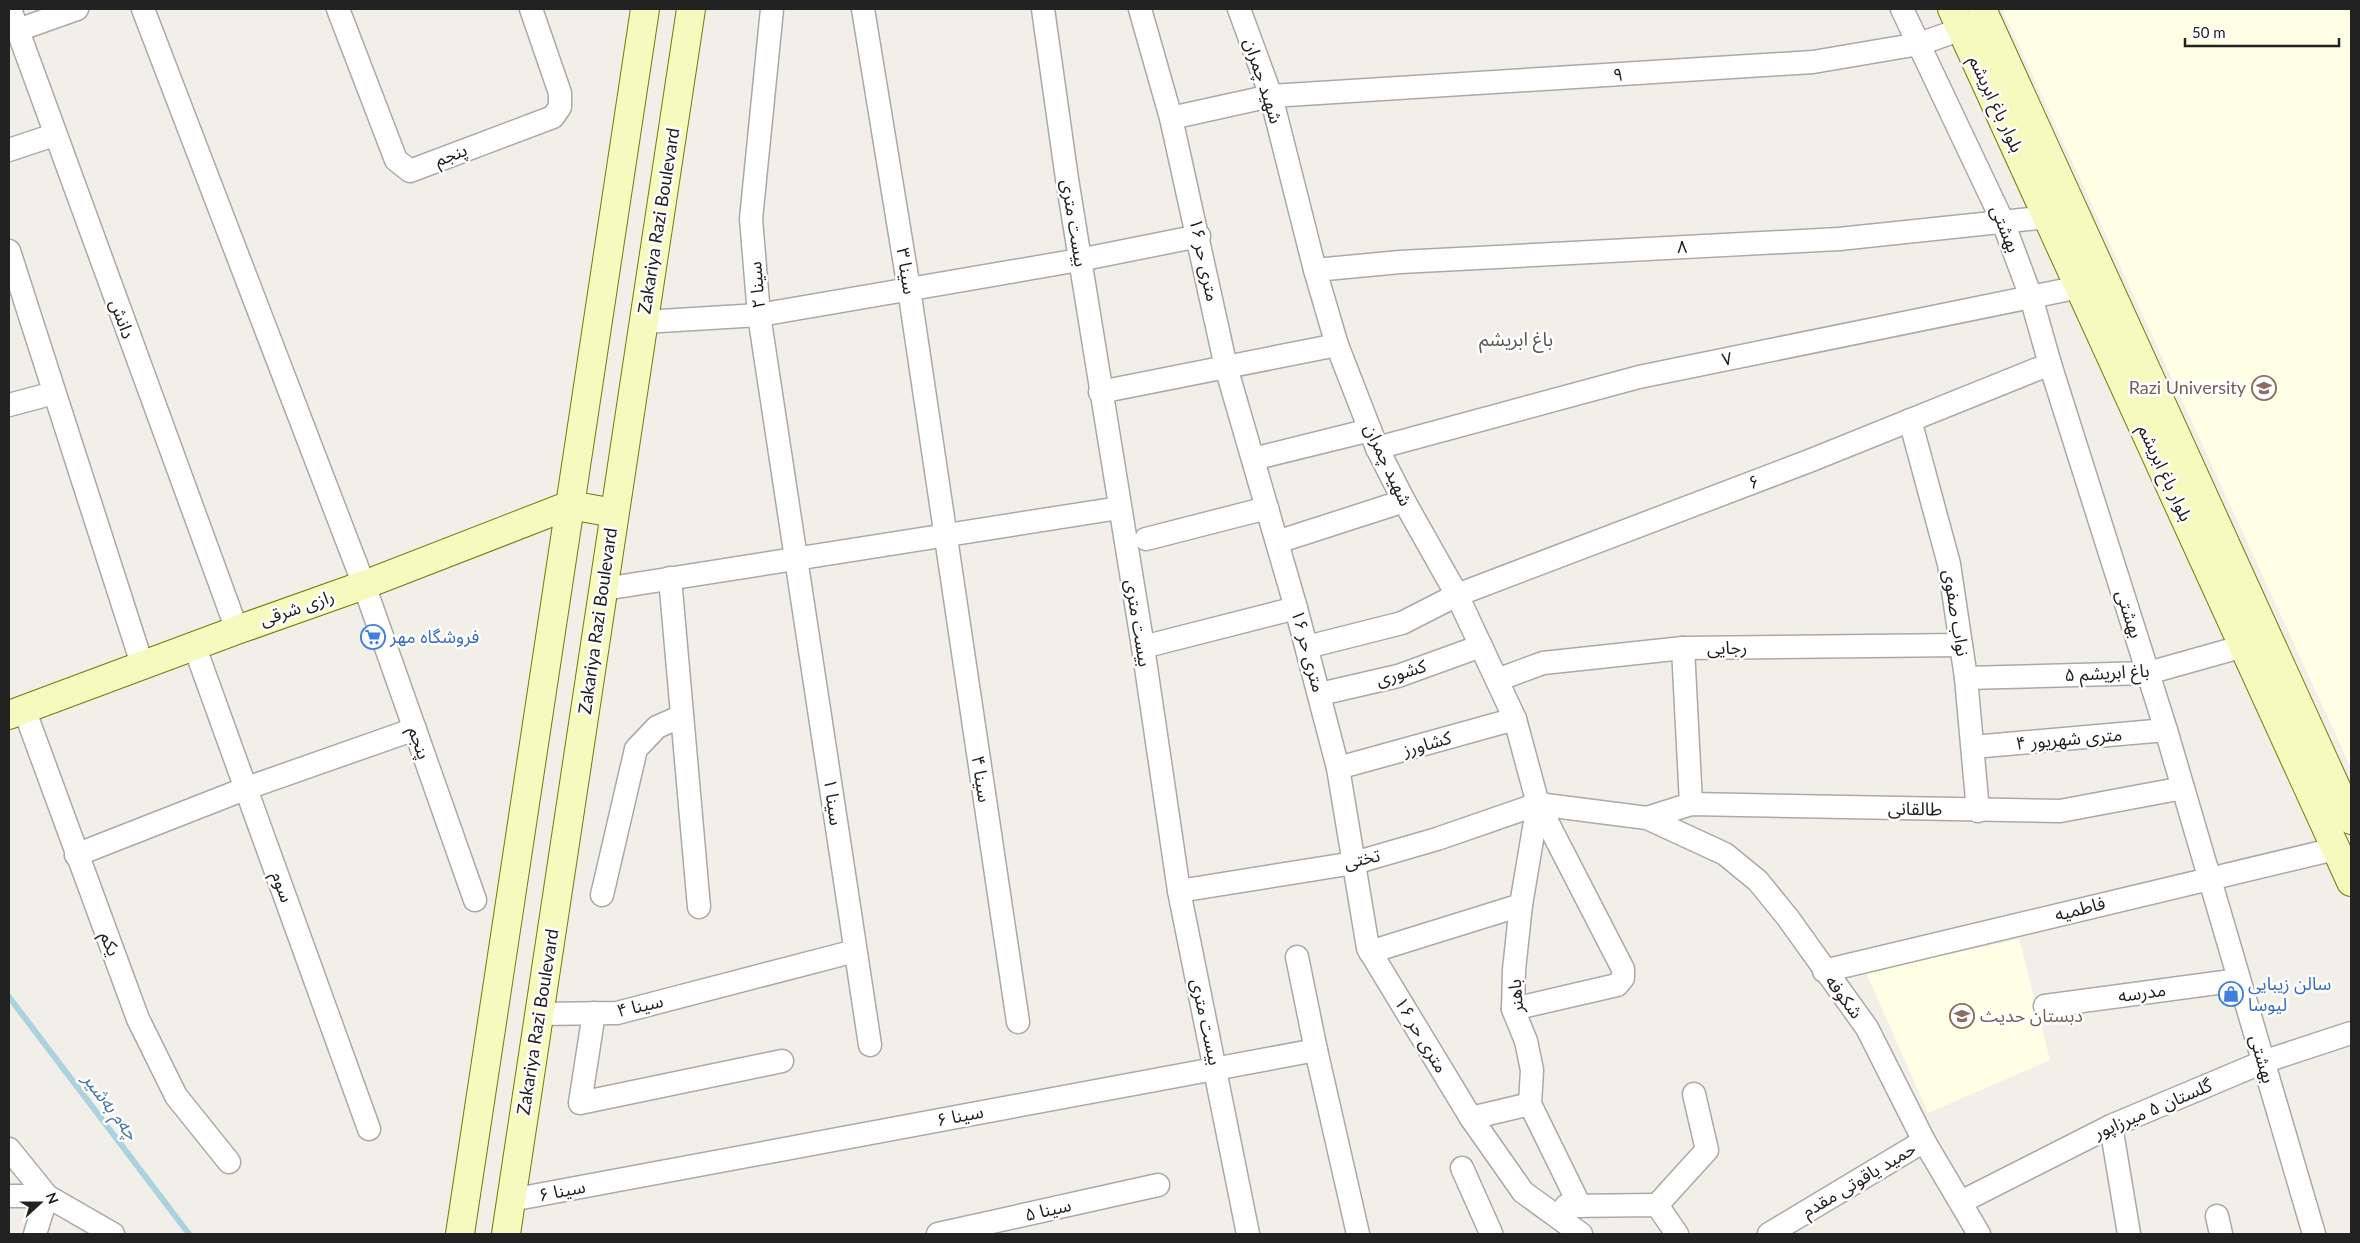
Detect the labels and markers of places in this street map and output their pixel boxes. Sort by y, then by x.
school or university icon: Razi University [2251,375,2277,401]
place label: Razi University [2129,376,2247,398]
supermarket icon: فروشگاه مهر [360,624,386,650]
place label: فروشگاه مهر [389,625,479,648]
place label: سالن زیبایی لیوسا [2248,972,2331,1016]
shop icon: سالن زیبایی لیوسا [2218,981,2244,1007]
school or university icon: دبستان حدیث [1949,1003,1975,1029]
place label: دبستان حدیث [1980,1004,2083,1027]

